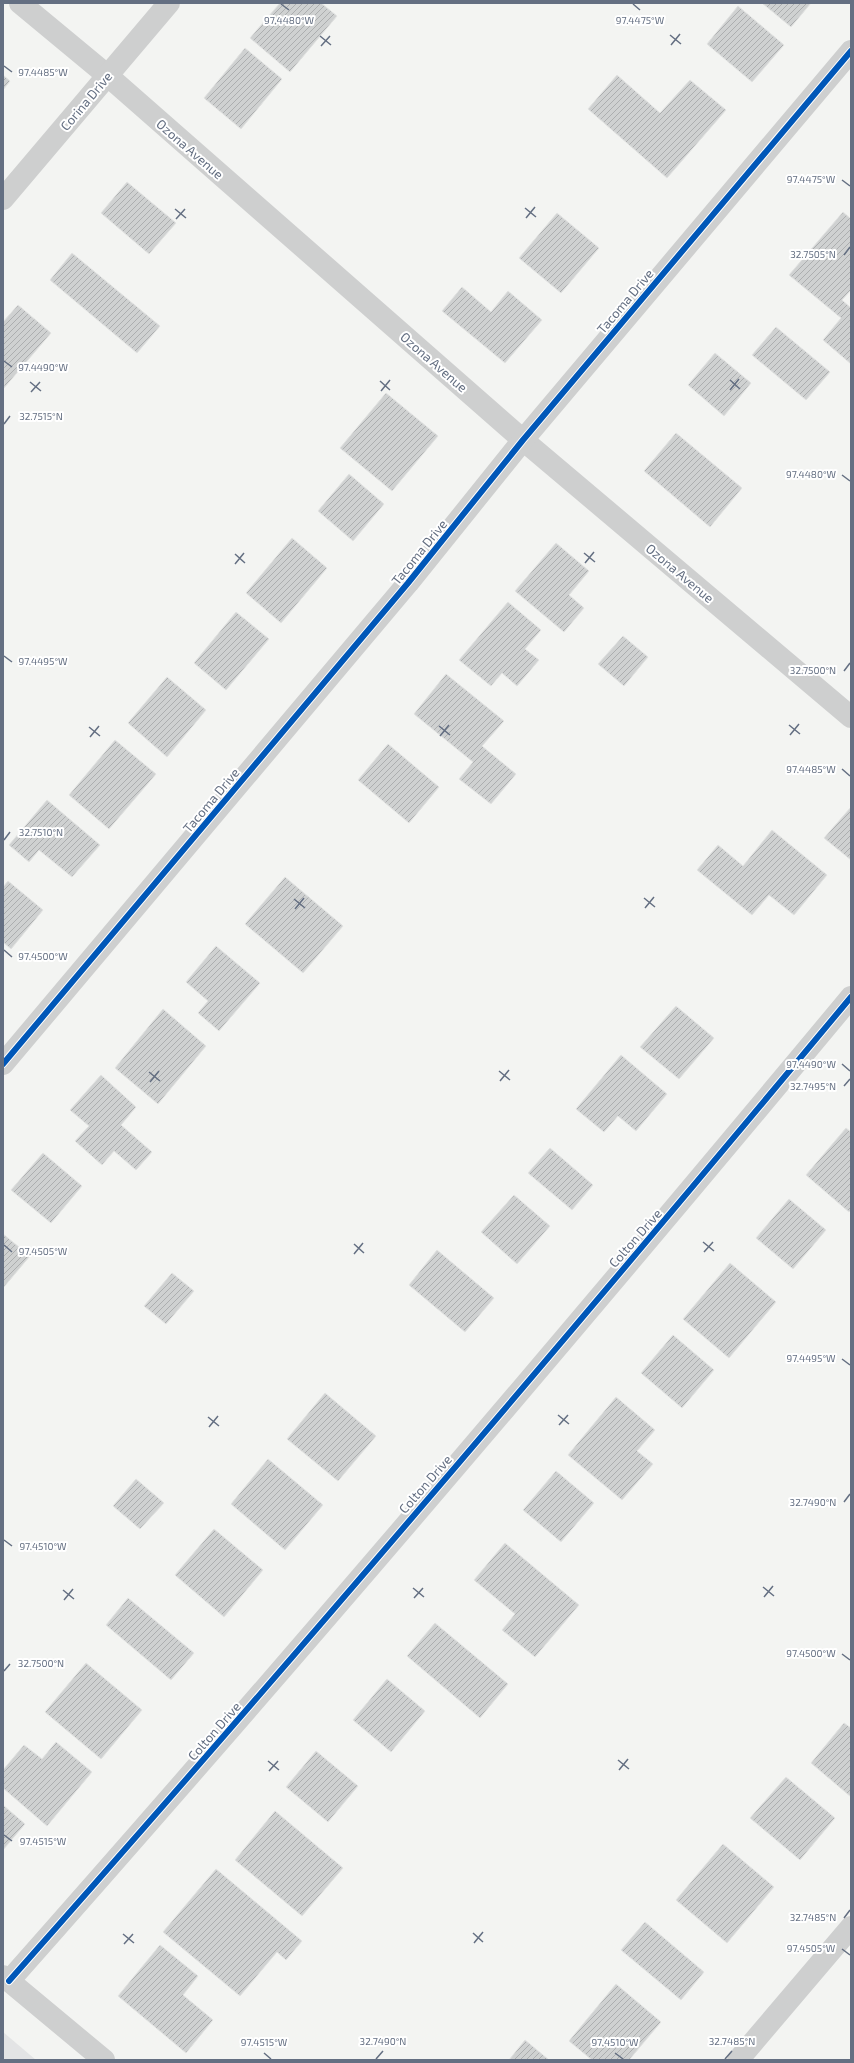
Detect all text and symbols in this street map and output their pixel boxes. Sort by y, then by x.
text: 97.4480°W [264,14,315,26]
text: 97.4475°W [616,14,665,26]
text: 97.4485°W [18,66,68,78]
street label: Corina Drive [57,68,115,134]
street label: Ozona Avenue [153,116,227,182]
text: 97.4475°W [787,173,836,185]
text: 32.7505°N [790,248,836,260]
street label: Tacoma Drive [593,265,657,337]
street label: Ozona Avenue [397,329,471,395]
text: 97.4490°W [18,361,68,373]
text: 32.7515°N [19,410,63,422]
text: 97.4480°W [786,468,837,480]
street label: Tacoma Drive [388,516,450,588]
street label: Ozona Avenue [643,540,717,606]
text: 97.4495°W [18,655,68,667]
text: 32.7500°N [790,664,836,676]
text: 97.4485°W [786,763,836,775]
street label: Tacoma Drive [179,764,243,836]
text: 32.7510°N [19,826,63,838]
text: 97.4500°W [18,950,68,962]
text: 97.4490°W [786,1058,836,1070]
text: 32.7495°N [790,1080,836,1092]
street label: Colton Drive [605,1205,665,1271]
text: 97.4505°W [19,1245,68,1257]
text: 97.4495°W [786,1352,836,1364]
street label: Colton Drive [395,1451,455,1517]
text: 32.7490°N [790,1496,836,1508]
text: 97.4510°W [19,1540,67,1552]
text: 97.4500°W [786,1647,836,1659]
text: 32.7500°N [18,1657,64,1669]
street label: Colton Drive [184,1698,244,1764]
text: 97.4515°W [20,1835,67,1847]
text: 32.7485°N [790,1911,836,1923]
text: 97.4505°W [787,1942,836,1954]
text: 32.7490°N [360,2035,406,2047]
text: 32.7485°N [709,2035,755,2047]
text: 97.4515°W [241,2036,288,2048]
text: 97.4510°W [591,2036,639,2048]

